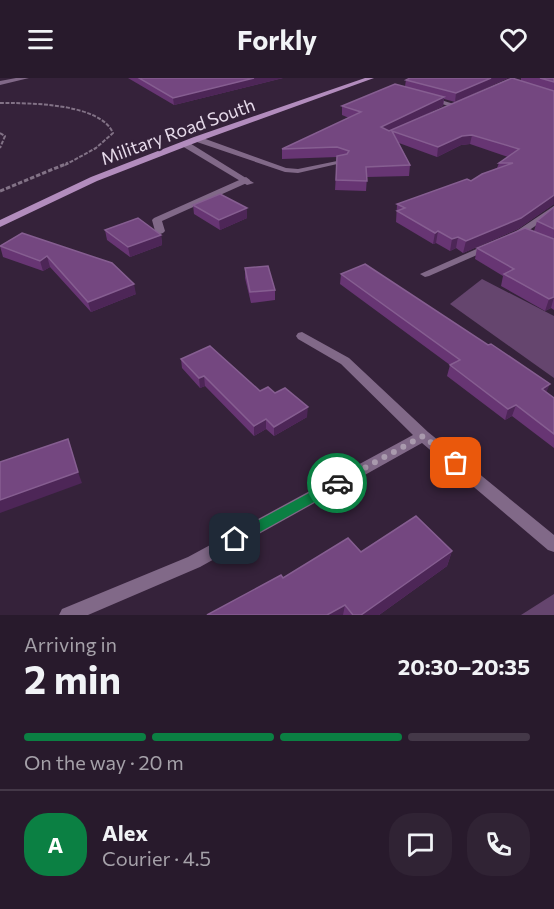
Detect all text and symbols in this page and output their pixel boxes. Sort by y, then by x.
icon: menu [24,23,57,56]
text: Forkly [237,23,317,56]
icon: heart [497,23,530,56]
street label: Military Road South [98,93,258,169]
pin [430,437,481,488]
icon: bag [439,446,472,479]
courier [307,453,367,513]
icon: car [321,467,354,500]
pin [209,513,260,564]
icon: home [218,522,251,555]
text: Arriving in [24,632,117,656]
text: 20:30–20:35 [398,653,530,680]
text: 2 min [24,654,121,702]
text: On the way · 20 m [24,750,184,774]
button: chat [389,813,452,876]
button: phone [467,813,530,876]
text: Alex [102,819,148,846]
text: A [48,831,63,858]
text: Courier · 4.5 [102,846,211,870]

